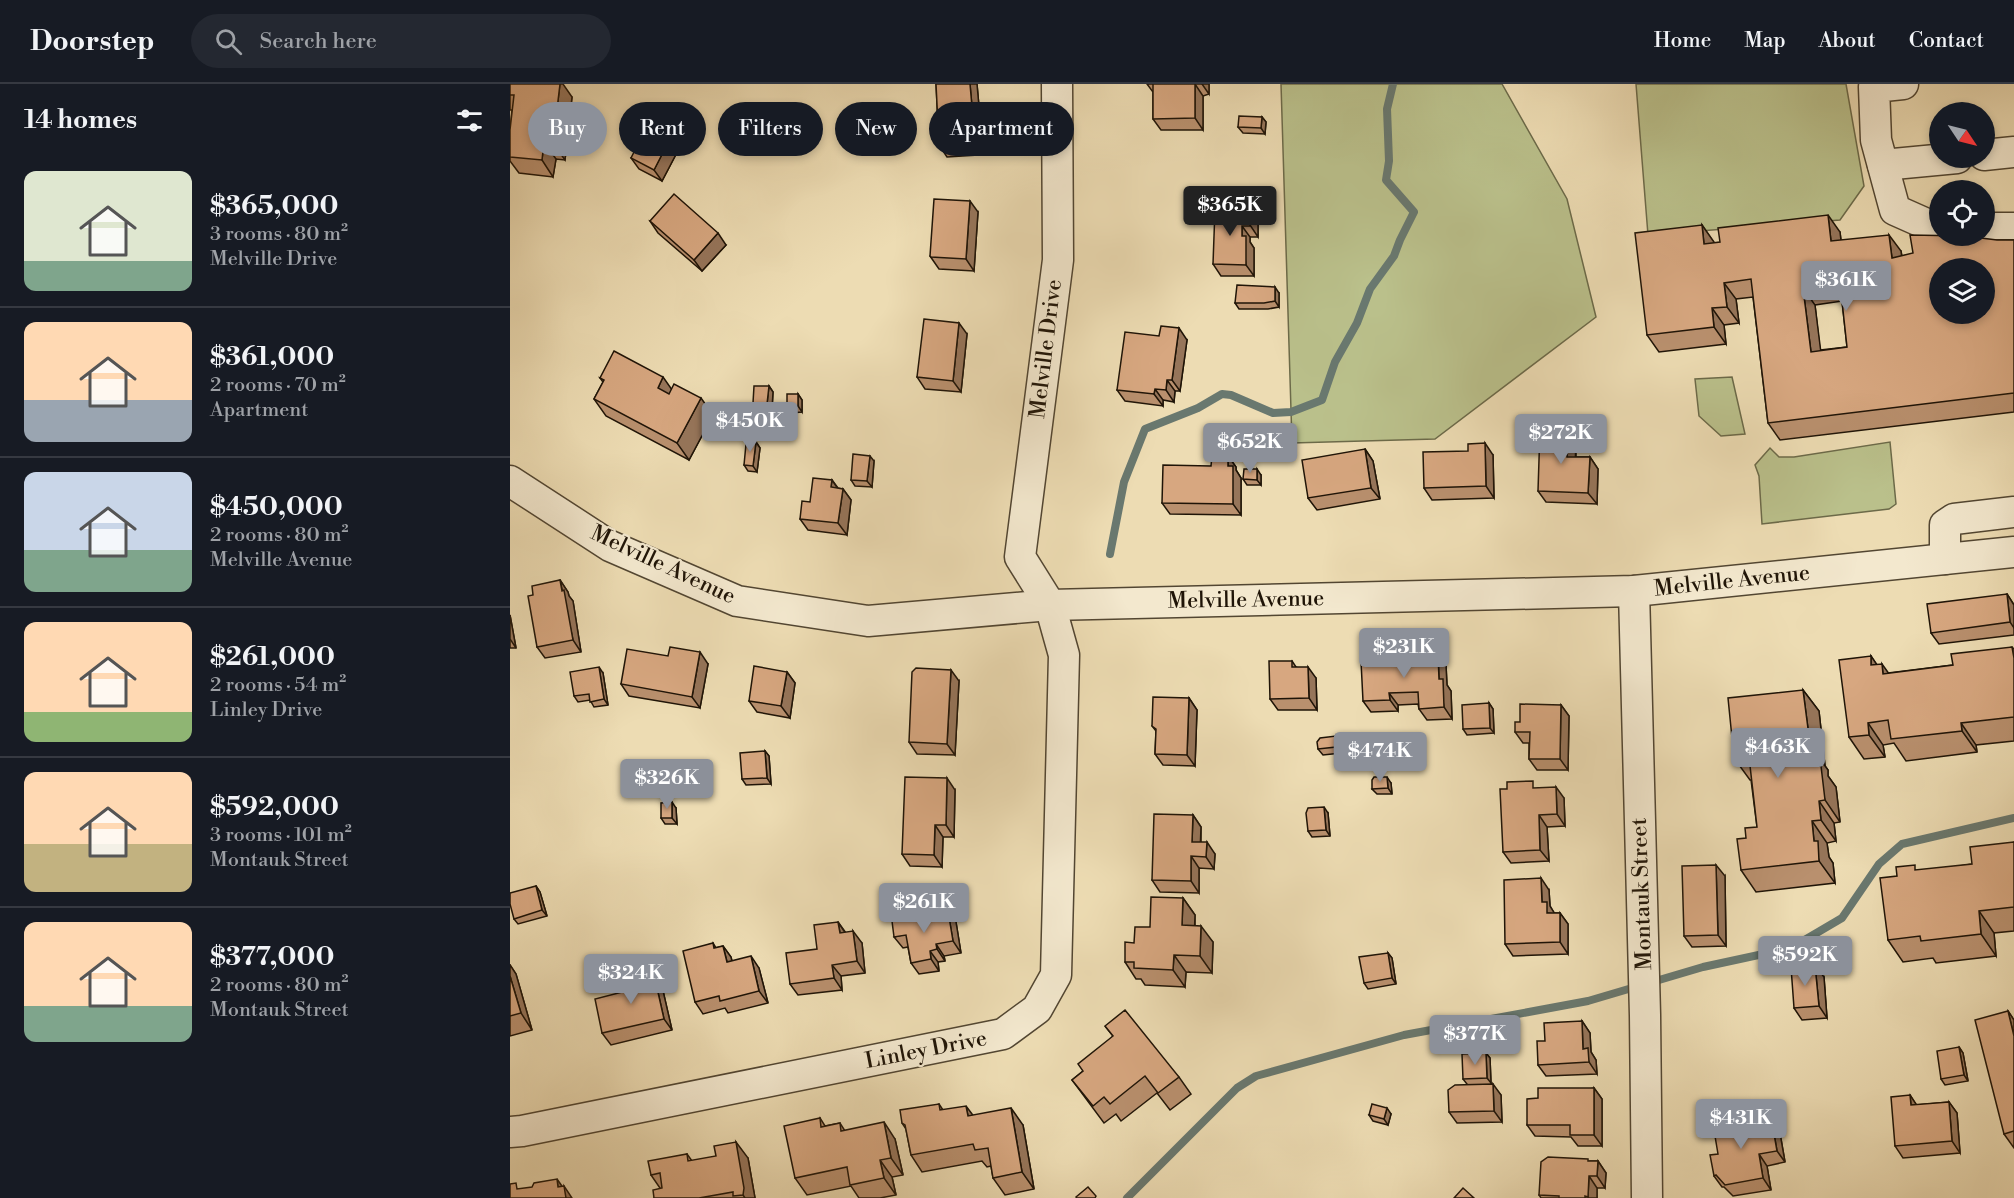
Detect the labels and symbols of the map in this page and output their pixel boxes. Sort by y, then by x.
north arrow [1929,102,1995,168]
pin: $365K [1188,186,1272,237]
pin: $361K [1804,261,1888,312]
street label: Melville Drive [1024,278,1068,420]
pin: $450K [708,402,792,453]
pin: $272K [1519,414,1603,465]
pin: $652K [1208,423,1292,474]
street label: Melville Avenue [586,520,740,610]
street label: Melville Avenue [1653,559,1811,603]
street label: Melville Avenue [1167,585,1325,615]
pin: $231K [1362,628,1446,679]
pin: $463K [1736,728,1820,779]
pin: $474K [1338,732,1422,783]
pin: $326K [625,759,709,810]
street label: Montauk Street [1626,817,1658,971]
pin: $261K [882,883,966,934]
pin: $592K [1763,936,1847,987]
pin: $324K [589,954,673,1005]
pin: $377K [1433,1015,1517,1066]
street label: Linley Drive [863,1025,989,1075]
pin: $431K [1699,1099,1783,1150]

